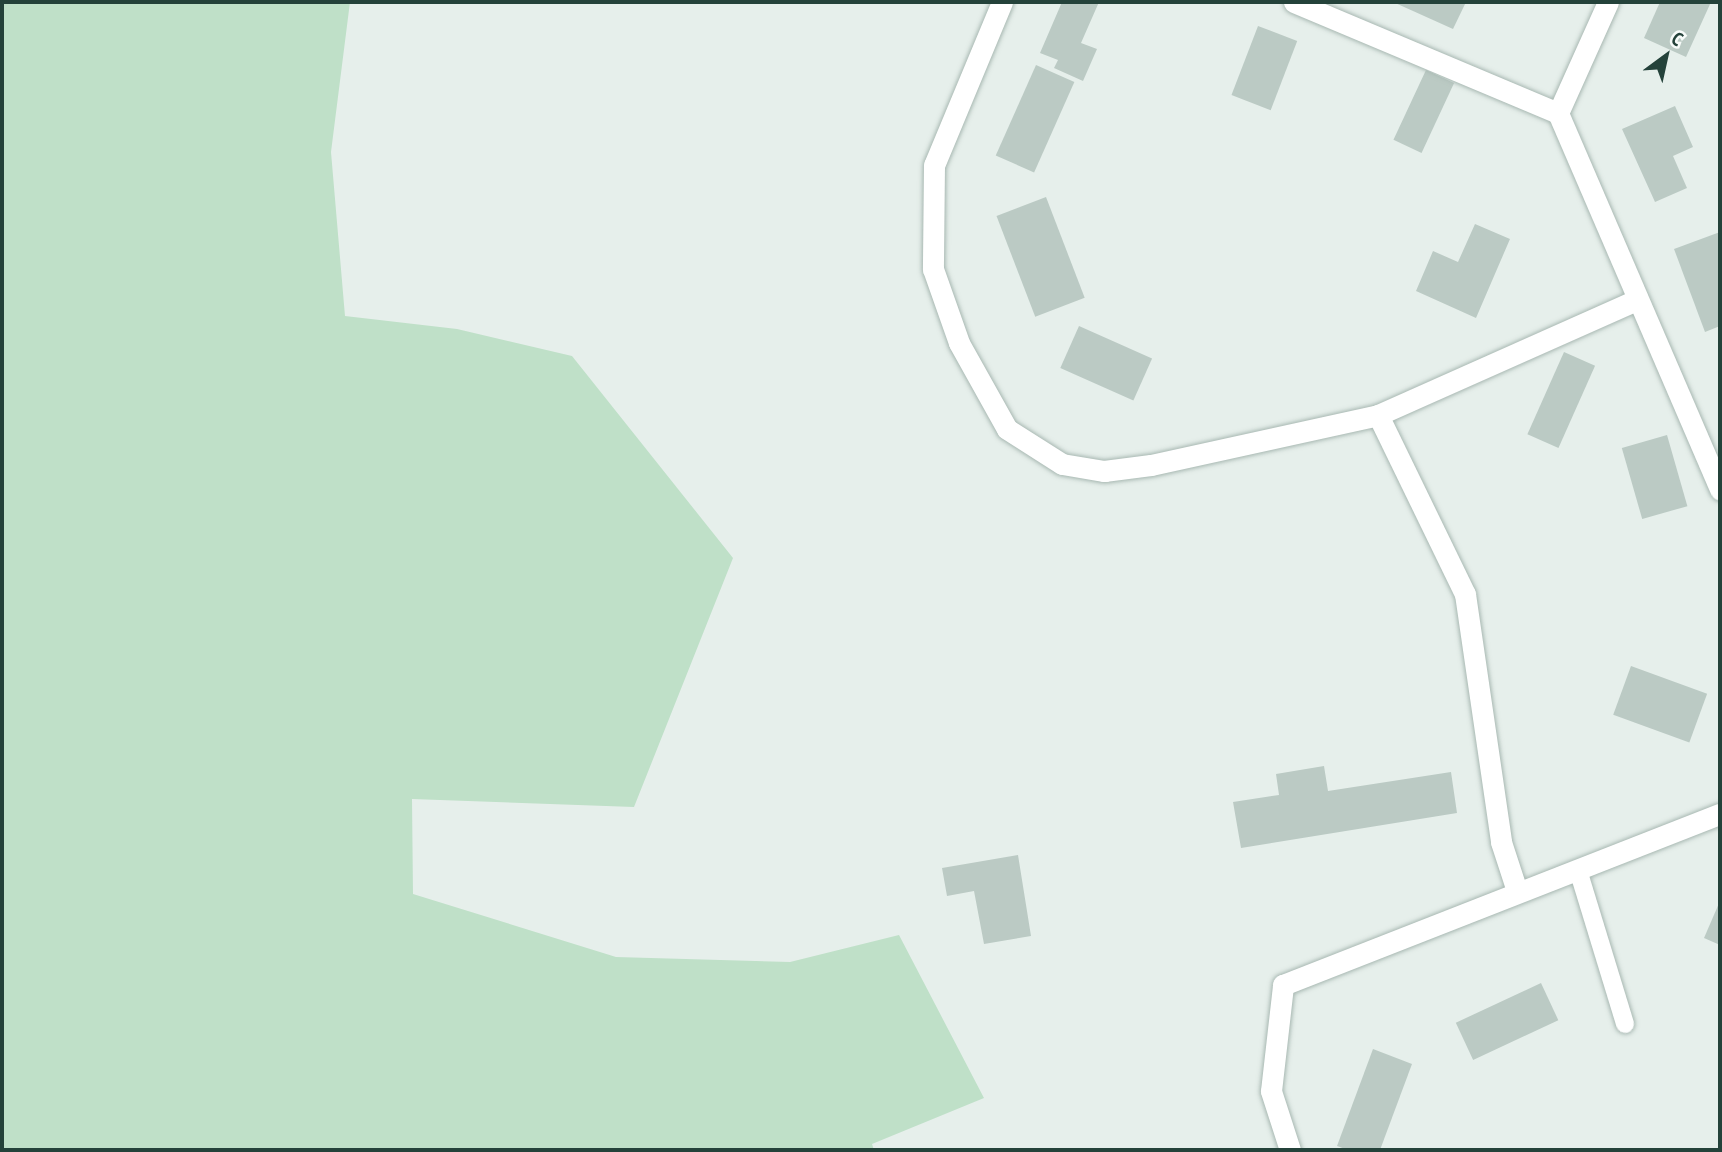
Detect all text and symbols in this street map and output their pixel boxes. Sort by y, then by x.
north arrow [1631,21,1701,91]
text: С [1667,26,1688,51]

